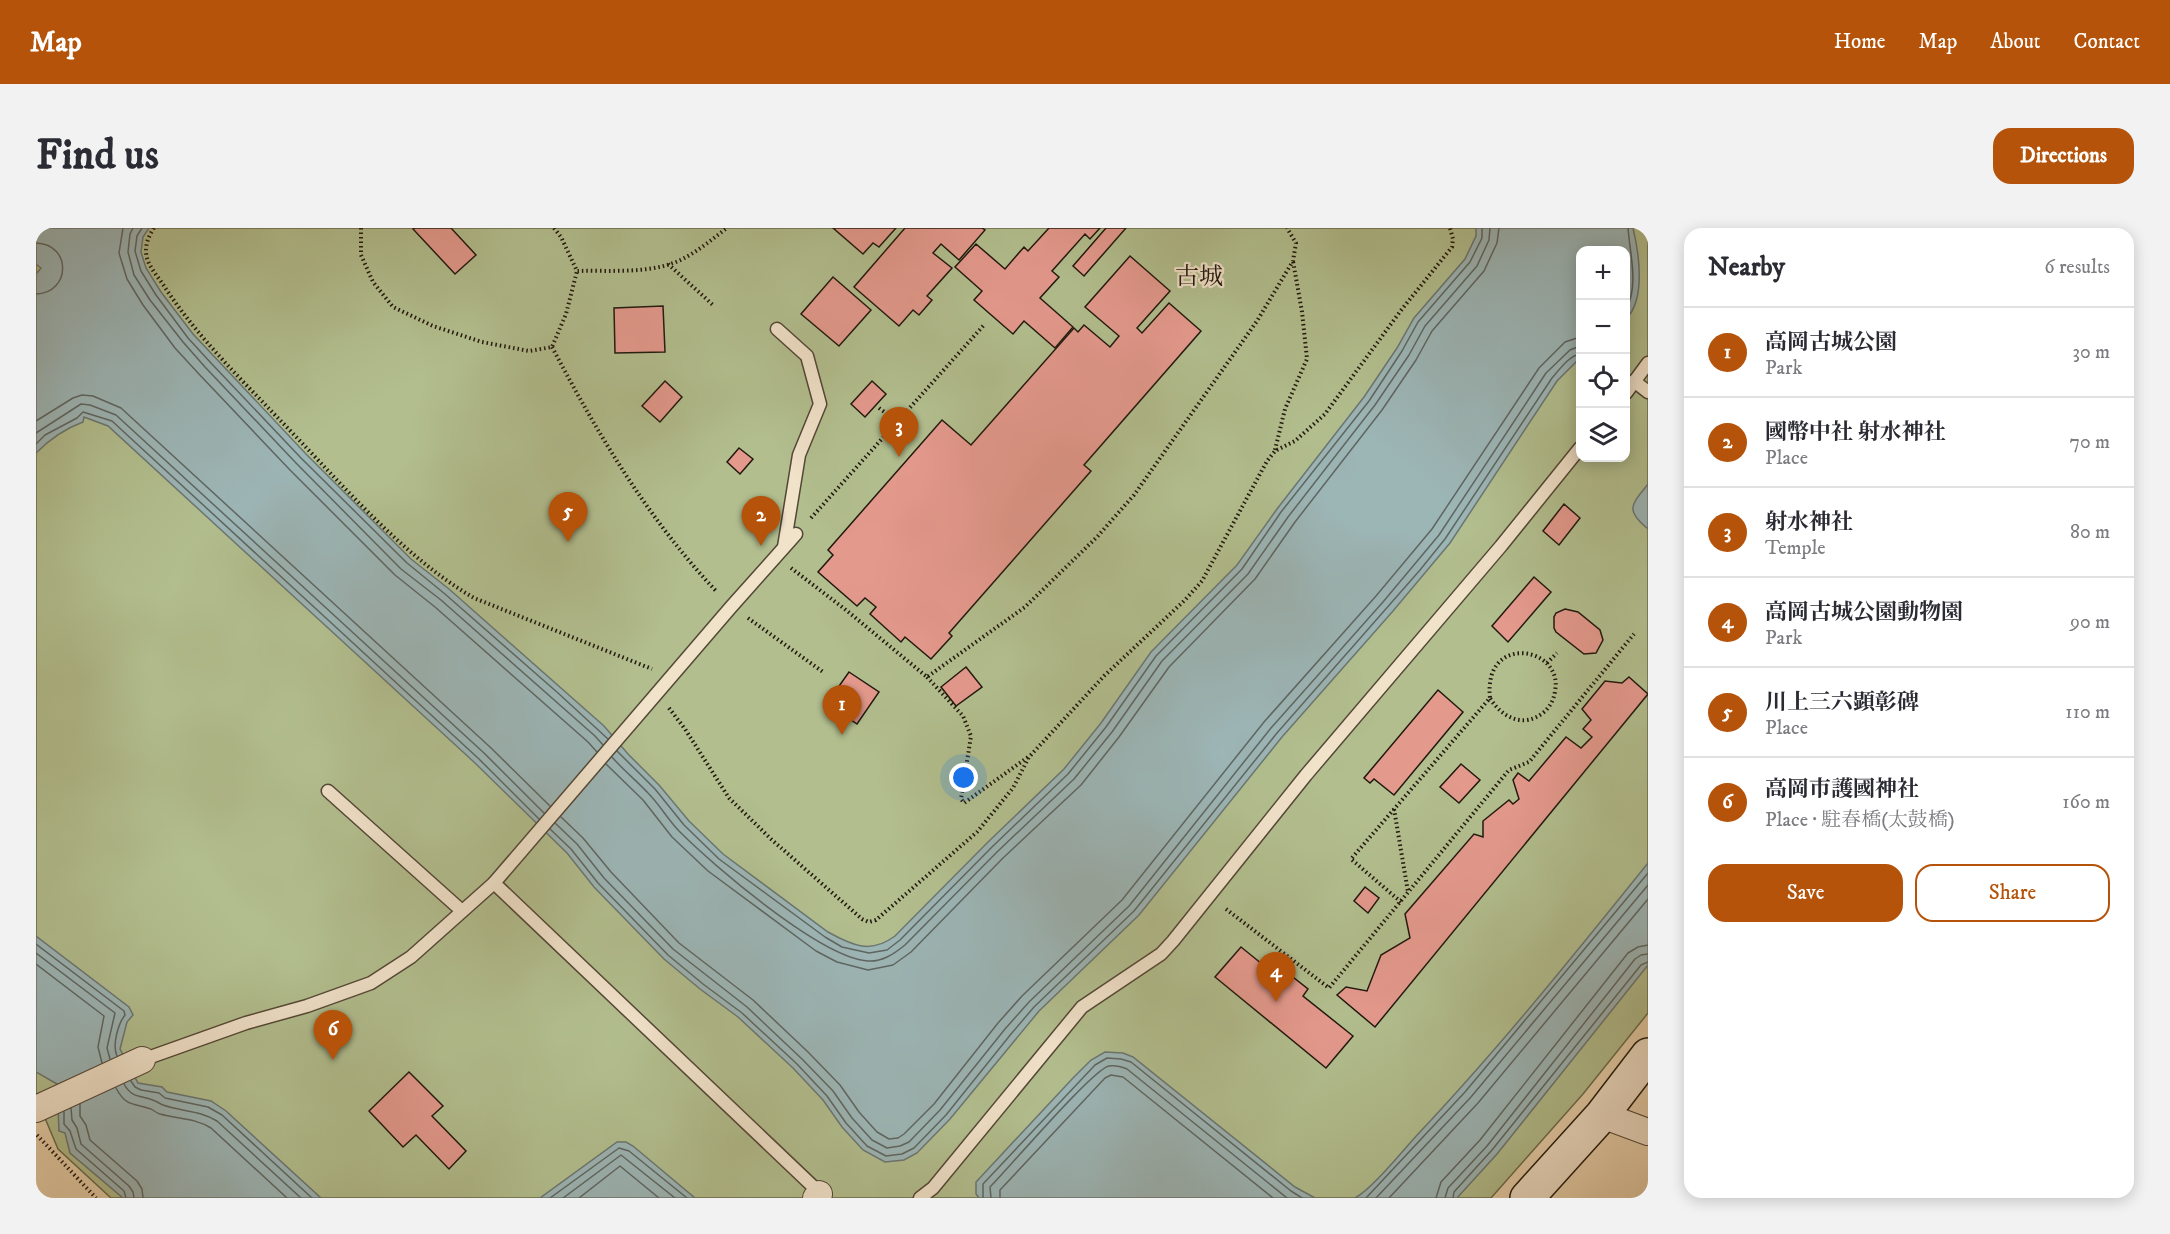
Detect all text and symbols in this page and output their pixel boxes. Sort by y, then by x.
text: Map [30,25,82,60]
text: Home [1834,29,1886,55]
text: Map [1919,29,1957,55]
text: About [1990,29,2041,55]
text: Contact [2074,29,2140,55]
button: Directions [1993,128,2134,184]
text: Find us [36,130,159,182]
map controls [1576,246,1630,462]
button: + [1576,246,1630,300]
text: Nearby [1708,251,1785,284]
text: 6 results [2044,255,2110,280]
district label: 古城 [1175,262,1223,292]
button: − [1576,300,1630,354]
text: 高岡古城公園 [1765,329,1897,356]
text: 1 [1724,340,1731,365]
text: 30 m [2072,340,2110,365]
button: locate [1576,354,1630,408]
text: Park [1765,356,1802,381]
pin: 3 [880,408,918,457]
button: layers [1576,408,1630,462]
text: 國幣中社 射水神社 [1765,419,1946,446]
text: 2 [1723,430,1732,455]
text: 70 m [2069,430,2110,455]
text: Place [1765,446,1808,471]
pin: 5 [548,492,588,542]
pin: 2 [742,496,780,546]
text: 射水神社 [1765,509,1853,536]
text: 3 [1724,520,1731,545]
text: 80 m [2070,520,2110,545]
text: Temple [1765,536,1826,561]
text: 高岡古城公園動物園 [1765,599,1963,626]
text: 4 [1722,610,1733,635]
text: 90 m [2070,610,2110,635]
text: Park [1765,626,1802,651]
pin: 1 [822,686,862,735]
text: 川上三六顕彰碑 [1765,689,1919,716]
text: 5 [1723,700,1732,725]
text: 110 m [2065,700,2110,725]
text: Place [1765,716,1808,741]
your location [949,763,978,792]
text: 高岡市護國神社 [1765,776,1919,803]
text: 6 [1722,790,1733,815]
text: 160 m [2062,790,2110,815]
text: Place · 駐春橋(太鼓橋) [1765,808,1955,833]
button: Save [1708,864,1903,922]
button: Share [1915,864,2110,922]
pin: 4 [1256,952,1296,1002]
pin: 6 [314,1010,352,1060]

